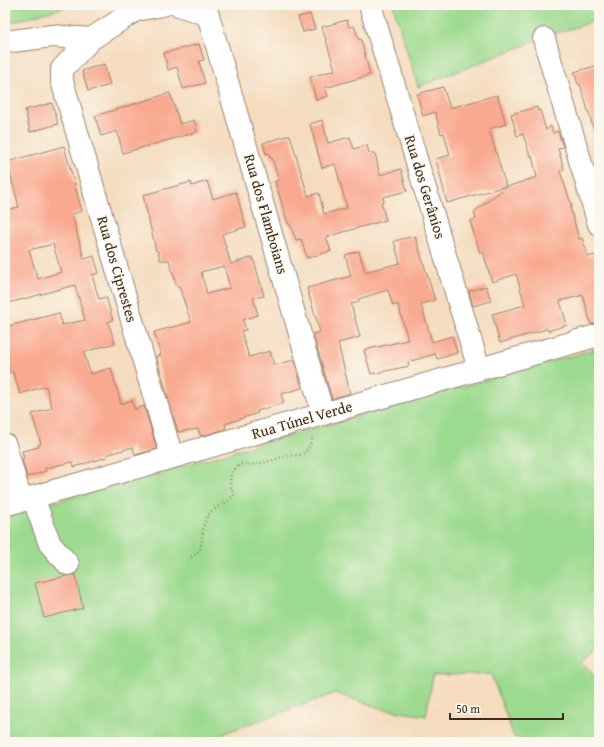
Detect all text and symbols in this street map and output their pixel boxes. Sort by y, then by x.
street label: Rua dos Gerânios [400,132,451,241]
street label: Rua dos Flamboians [239,151,294,276]
street label: Rua dos Ciprestes [92,213,143,325]
street label: Rua Túnel Verde [249,395,355,444]
scale bar [450,695,563,721]
text: 50 m [456,700,480,717]

